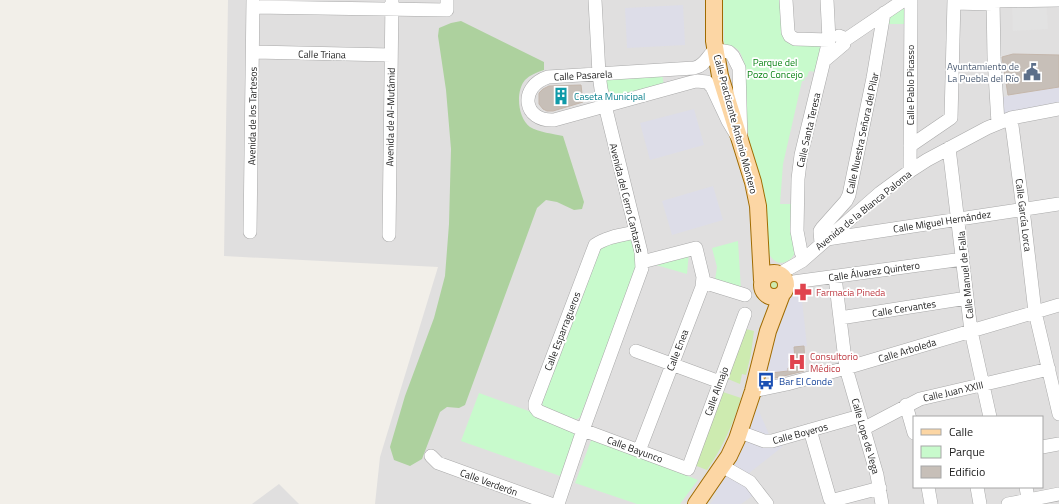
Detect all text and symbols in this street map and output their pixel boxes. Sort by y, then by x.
street label: Calle Pablo Picasso [903,45,918,125]
street label: Calle Triana [298,47,346,62]
street label: Calle Practicante Antonio Montero [710,53,761,195]
park label: Parque del Pozo Concejo [747,55,803,82]
place label: Ayuntamiento de La Puebla del Río [947,59,1019,86]
public building icon: Ayuntamiento de La Puebla del Río [1022,62,1042,82]
street label: Avenida de los Tartesos [244,66,261,165]
street label: Calle Pasarela [553,66,613,85]
street label: Avenida de Al-Mutámid [382,67,399,167]
street label: Calle Nuestra Señora del Pilar [842,70,883,195]
building icon: Caseta Municipal [551,86,571,106]
place label: Caseta Municipal [574,89,645,104]
street label: Calle Santa Teresa [793,91,824,169]
street label: Avenida del Cerro Cantares [606,142,647,255]
street label: Avenida de la Blanca Paloma [812,167,915,254]
street label: Calle García Lorca [1012,178,1035,252]
street label: Calle Miguel Hernández [892,206,992,237]
street label: Calle Manuel de Falla [953,230,978,320]
street label: Calle Álvarez Quintero [827,258,921,285]
pharmacy icon: Farmacia Pineda [793,282,813,302]
place label: Farmacia Pineda [816,285,885,300]
street label: Calle Esparragueros [541,289,585,373]
street label: Calle Cervantes [871,296,937,321]
street label: Calle Enea [663,327,692,373]
street label: Calle Arboleda [876,335,938,366]
place label: Consultorio Médico [810,349,858,376]
hospital icon: Consultorio Médico [787,352,807,372]
street label: Calle Almajo [701,364,732,418]
bus stop icon: Bar El Conde [756,371,776,391]
place label: Bar El Conde [779,374,832,389]
street label: Calle Juan XXIII [921,377,985,406]
street label: Calle Lope de Vega [848,397,883,476]
legend [913,416,1043,488]
street label: Calle Boyeros [771,419,830,448]
text: Calle [949,422,973,441]
street label: Calle Bayunco [605,432,665,467]
text: Parque [949,442,985,461]
text: Edificio [949,462,985,481]
street label: Calle Verderón [458,465,520,500]

